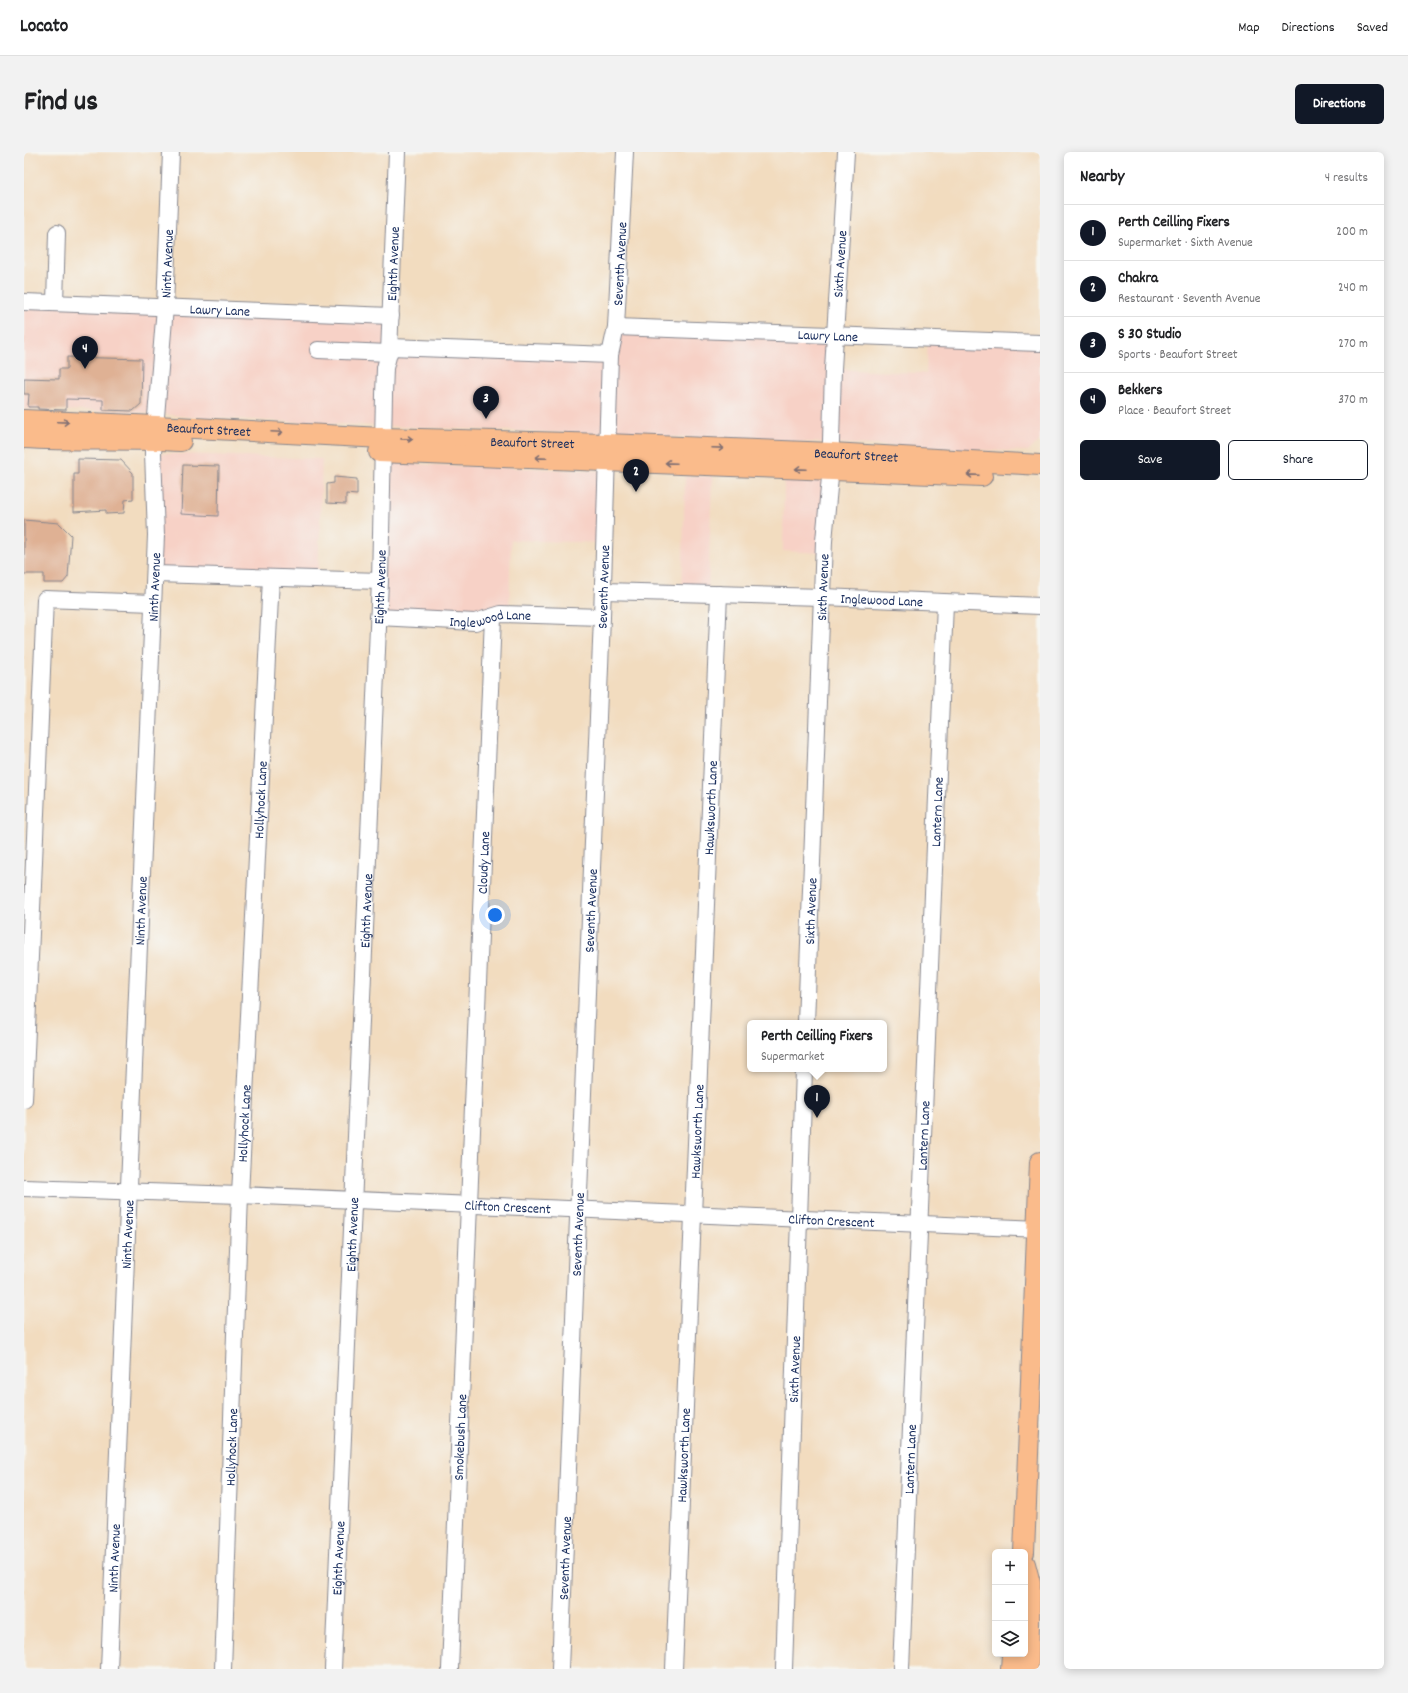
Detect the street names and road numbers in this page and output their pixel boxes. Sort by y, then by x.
street label: Seventh Avenue [609,221,633,306]
street label: Eighth Avenue [383,226,406,301]
street label: Ninth Avenue [157,229,180,299]
street label: Sixth Avenue [829,230,853,298]
street label: Lawry Lane [189,300,250,323]
street label: Lawry Lane [797,326,858,348]
street label: Beaufort Street [166,419,251,443]
street label: Beaufort Street [490,433,575,455]
street label: Beaufort Street [814,444,899,469]
street label: Seventh Avenue [594,545,616,629]
street label: Eighth Avenue [370,550,393,625]
street label: Ninth Avenue [144,552,167,622]
street label: Sixth Avenue [813,553,836,621]
street label: Inglewood Lane [840,590,924,613]
street label: Inglewood Lane [449,606,531,634]
street label: Hollyhock Lane [250,760,274,839]
street label: Hawksworth Lane [700,760,724,856]
street label: Lantern Lane [927,776,950,847]
street label: Cloudy Lane [474,831,496,895]
street label: Seventh Avenue [581,868,604,953]
street label: Eighth Avenue [356,873,379,949]
street label: Ninth Avenue [131,876,154,946]
street label: Sixth Avenue [801,877,823,945]
street label: Hollyhock Lane [234,1084,258,1163]
street label: Hawksworth Lane [687,1084,710,1179]
street label: Lantern Lane [914,1100,936,1171]
street label: Seventh Avenue [568,1192,591,1277]
street label: Eighth Avenue [342,1197,365,1272]
street label: Clifton Crescent [464,1197,551,1220]
street label: Ninth Avenue [118,1200,140,1269]
street label: Clifton Crescent [788,1210,875,1234]
street label: Sixth Avenue [785,1335,807,1403]
street label: Smokebush Lane [450,1394,473,1481]
street label: Hollyhock Lane [222,1408,244,1487]
street label: Hawksworth Lane [673,1408,697,1503]
street label: Lantern Lane [900,1424,923,1495]
street label: Seventh Avenue [555,1516,578,1601]
street label: Eighth Avenue [328,1520,351,1596]
street label: Ninth Avenue [104,1523,127,1593]

